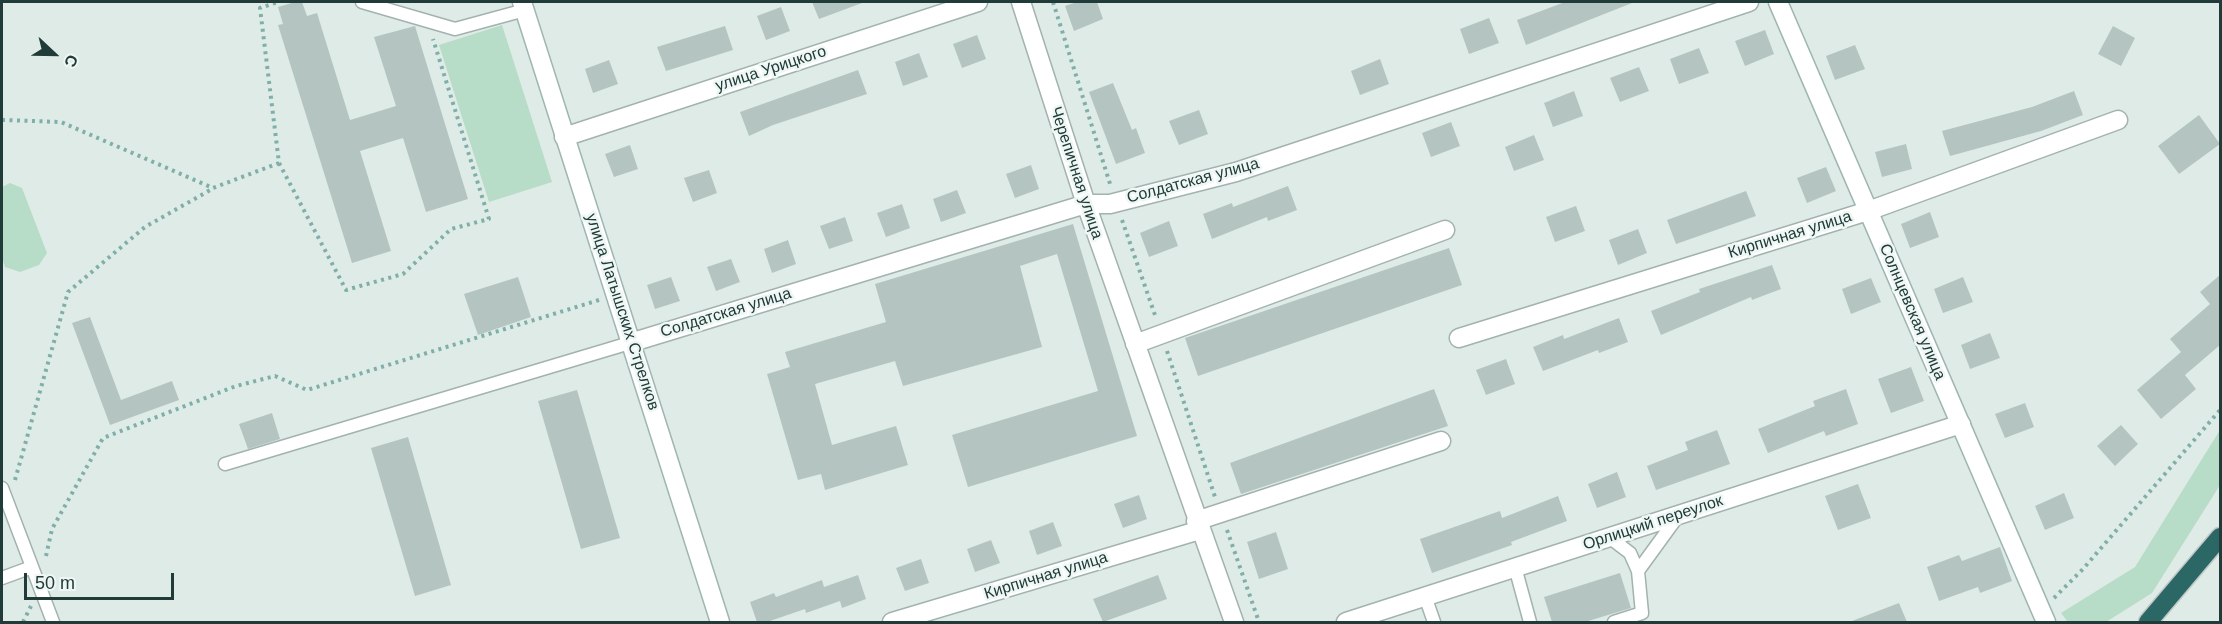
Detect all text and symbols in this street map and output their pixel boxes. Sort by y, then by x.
north arrow [24,24,84,84]
street label: улица Урицкого [713,42,829,96]
text: С [61,52,81,69]
street label: Черепичная улица [1046,104,1106,242]
street label: Солдатская улица [1125,154,1261,208]
street label: Кирпичная улица [1726,207,1854,263]
street label: улица Латышских Стрелков [581,211,663,413]
street label: Солнцевская улица [1875,241,1949,383]
street label: Солдатская улица [658,284,794,342]
street label: Орлицкий переулок [1581,491,1725,555]
street label: Кирпичная улица [982,548,1110,604]
scale bar [27,561,177,599]
text: 50 m [35,573,75,593]

